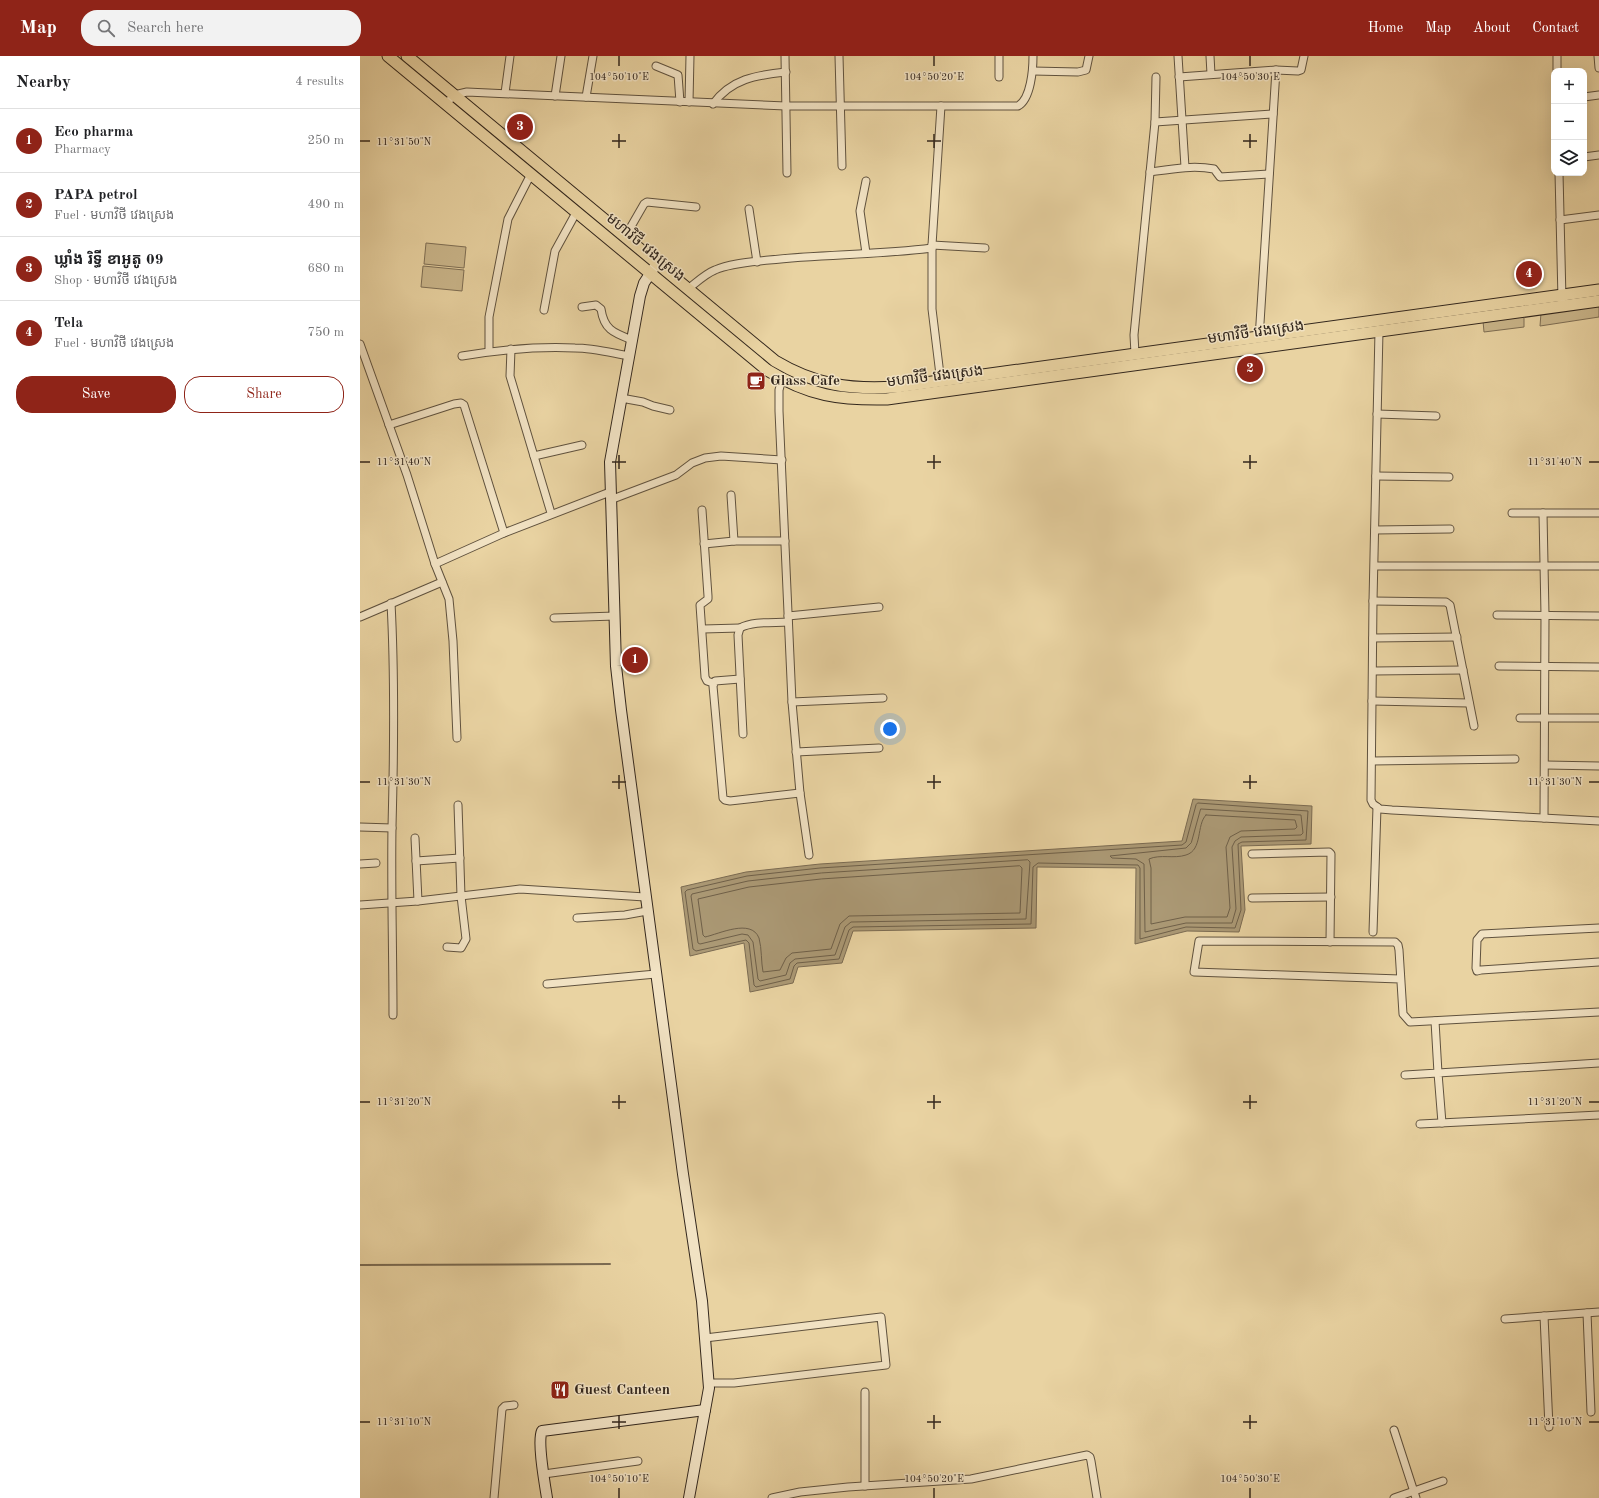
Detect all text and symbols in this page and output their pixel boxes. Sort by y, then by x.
search box [81,10,361,46]
icon: search [95,17,117,39]
text: Map [20,19,57,38]
text: Search here [127,21,204,36]
text: Home [1368,21,1403,35]
text: Map [1425,21,1451,35]
text: About [1473,21,1510,35]
text: Contact [1532,21,1579,35]
map controls [1551,68,1587,176]
button: + [1551,68,1587,104]
text: 104°50'10"E [589,72,649,82]
text: 104°50'20"E [904,72,964,82]
text: 104°50'30"E [1220,72,1280,82]
text: Nearby [16,74,71,91]
text: 4 results [295,75,344,88]
button: − [1551,104,1587,140]
pin: 3 [507,112,533,142]
text: Eco pharma [54,125,133,140]
text: 1 [25,134,33,147]
text: 250 m [307,134,344,147]
text: 11°31'50"N [377,137,432,147]
button: layers [1551,140,1587,176]
text: Pharmacy [54,143,111,156]
text: PAPA petrol [54,188,138,203]
text: 2 [25,198,33,211]
text: 490 m [307,198,344,211]
street label: មហាវិថី វេងស្រេង [603,208,689,285]
text: Fuel · មហាវិថី វេងស្រេង [54,209,174,222]
text: ឃ្លាំង រិទ្ធី ខាអូតូ 09 [54,253,163,268]
pin: 4 [1516,259,1542,289]
text: 3 [25,262,33,275]
text: 680 m [307,262,344,275]
text: Shop · មហាវិថី វេងស្រេង [54,274,177,287]
street label: មហាវិថី វេងស្រេង [1206,315,1305,347]
text: Tela [54,316,83,331]
text: 4 [25,326,33,339]
text: 750 m [307,326,344,339]
text: Fuel · មហាវិថី វេងស្រេង [54,337,174,350]
pin: 2 [1237,354,1263,384]
street label: មហាវិថី វេងស្រេង [885,360,984,390]
cafe icon: Glass Cafe [745,370,767,392]
place label: Glass Cafe [770,374,840,389]
button: Save [16,376,176,413]
button: Share [184,376,344,413]
text: 11°31'40"N [377,457,432,467]
text: 11°31'40"N [1528,457,1583,467]
pin: 1 [622,645,648,675]
your location [880,719,900,739]
text: 11°31'30"N [377,777,432,787]
text: 11°31'30"N [1528,777,1583,787]
text: 11°31'20"N [377,1097,432,1107]
text: 11°31'20"N [1528,1097,1583,1107]
restaurant icon: Guest Canteen [549,1379,571,1401]
place label: Guest Canteen [574,1383,670,1398]
text: 11°31'10"N [377,1417,432,1427]
text: 11°31'10"N [1528,1417,1583,1427]
text: 104°50'10"E [589,1474,649,1484]
text: 104°50'20"E [904,1474,964,1484]
text: 104°50'30"E [1220,1474,1280,1484]

